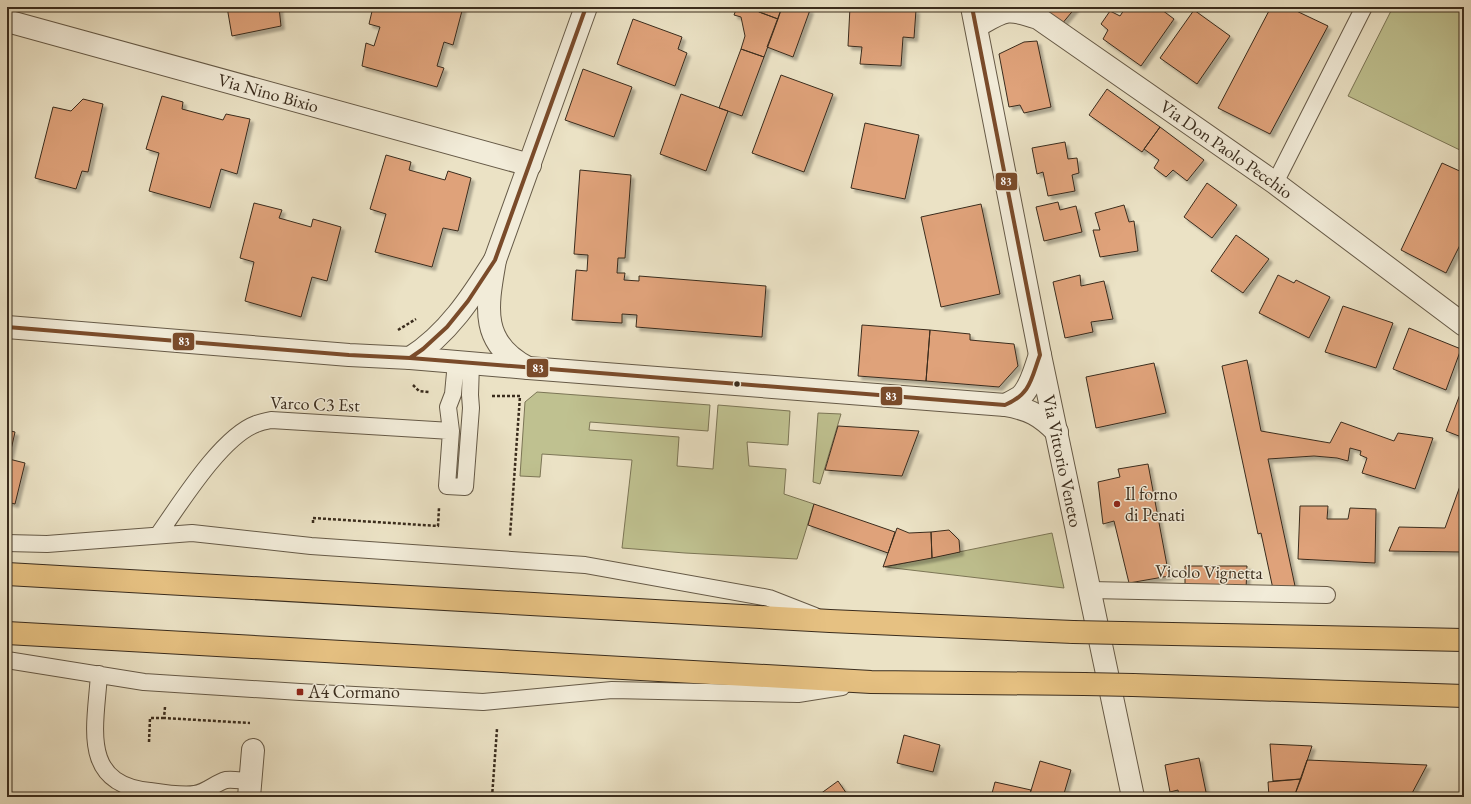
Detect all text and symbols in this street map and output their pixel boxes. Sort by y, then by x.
street label: Via Nino Bixio [215,68,322,117]
street label: Via Don Paolo Pecchio [1156,95,1298,204]
line badge: 83 [995,172,1018,191]
text: 83 [1000,174,1012,188]
line badge: 83 [172,332,195,351]
text: 83 [178,334,190,348]
line badge: 83 [526,358,549,378]
text: 83 [532,361,544,375]
unlabelled marker [732,379,742,389]
line badge: 83 [880,386,903,406]
text: 83 [885,389,897,403]
street label: Varco C3 Est [270,390,361,417]
street label: Via Vittorio Veneto [1038,393,1088,529]
place label: Il forno di Penati [1125,482,1186,526]
marker: Il forno di Penati [1112,499,1122,509]
street label: Vicolo Vignetta [1155,559,1264,584]
place label: A4 Cormano [307,680,400,703]
marker: A4 Cormano [295,687,305,697]

